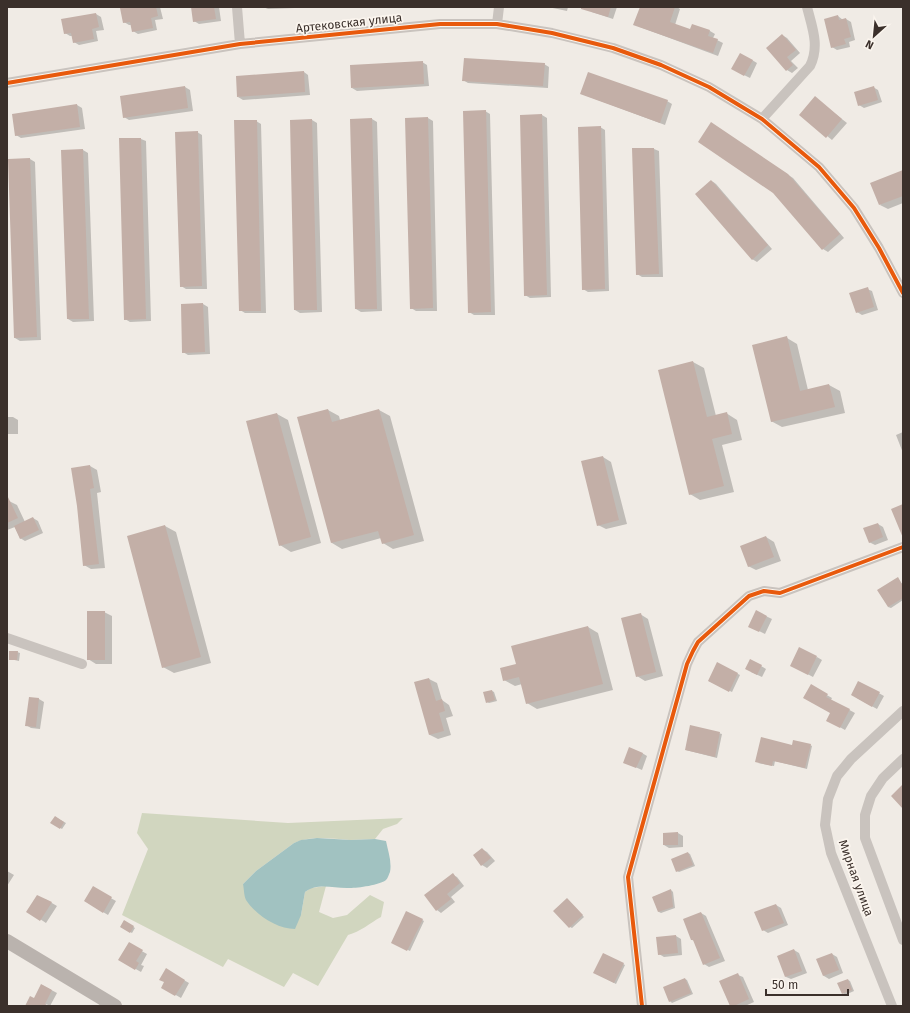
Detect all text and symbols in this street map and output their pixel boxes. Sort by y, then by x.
street label: Артековская улица [295,10,403,36]
north arrow [854,16,894,56]
text: N [863,37,876,52]
street label: Мирная улица [836,838,876,918]
scale bar [766,971,848,997]
text: 50 m [772,978,798,992]

